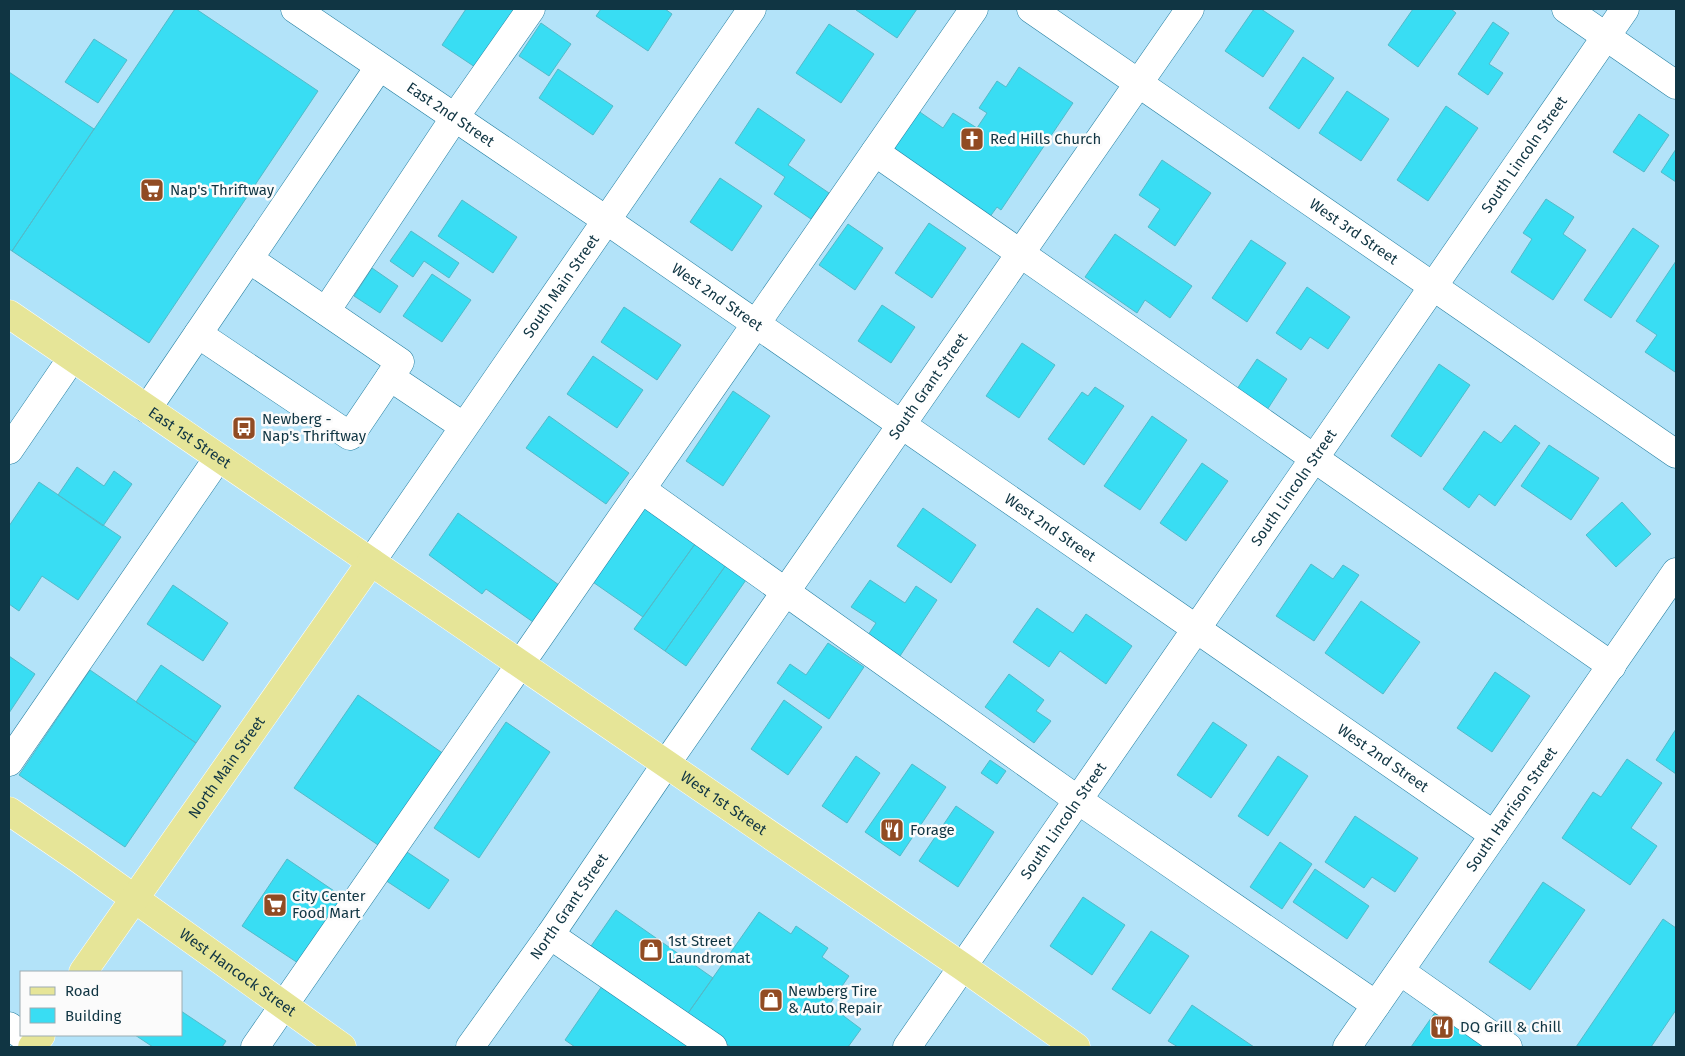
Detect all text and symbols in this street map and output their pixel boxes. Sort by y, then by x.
street label: East 2nd Street [403,78,498,151]
street label: South Lincoln Street [1478,92,1571,217]
church icon: Red Hills Church [959,126,985,152]
place label: Red Hills Church [990,130,1101,148]
supermarket icon: Nap's Thriftway [139,177,165,203]
place label: Nap's Thriftway [170,181,275,199]
street label: West 3rd Street [1306,195,1402,269]
street label: South Main Street [519,231,603,341]
street label: West 2nd Street [668,259,767,335]
street label: South Grant Street [885,329,972,443]
street label: East 1st Street [145,403,235,473]
place label: Newberg - Nap's Thriftway [262,410,367,445]
bus stop icon: Newberg - Nap's Thriftway [231,415,257,441]
street label: South Lincoln Street [1247,425,1341,550]
street label: West 2nd Street [1001,490,1100,566]
street label: North Main Street [185,712,269,822]
street label: West 2nd Street [1334,720,1433,796]
street label: South Harrison Street [1462,743,1561,875]
street label: South Lincoln Street [1017,758,1110,883]
street label: West 1st Street [677,767,771,839]
restaurant icon: Forage [879,817,905,843]
place label: Forage [910,821,955,839]
street label: North Grant Street [526,849,612,963]
place label: City Center Food Mart [292,887,366,922]
supermarket icon: City Center Food Mart [262,892,288,918]
street label: West Hancock Street [176,925,300,1021]
place label: 1st Street Laundromat [668,932,751,967]
shop icon: 1st Street Laundromat [638,937,664,963]
legend [20,971,182,1036]
text: Road [65,982,100,1000]
place label: Newberg Tire & Auto Repair [788,982,882,1017]
shop icon: Newberg Tire & Auto Repair [758,987,784,1013]
text: Building [65,1007,121,1025]
restaurant icon: DQ Grill & Chill [1429,1014,1455,1040]
place label: DQ Grill & Chill [1460,1018,1562,1036]

